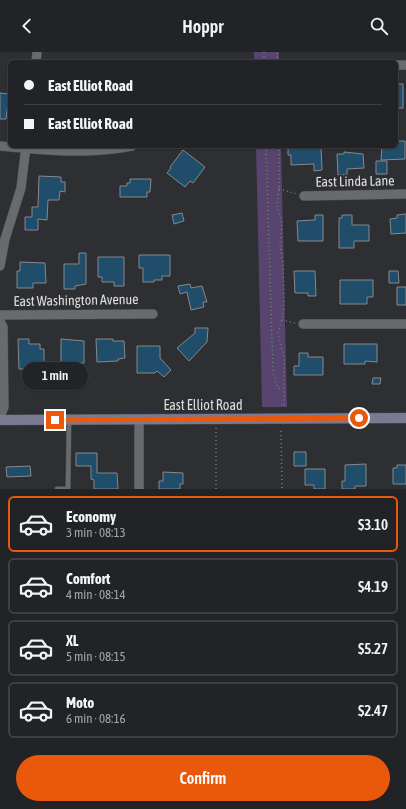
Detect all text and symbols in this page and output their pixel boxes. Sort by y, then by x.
icon: back [16,15,38,37]
icon: search [368,15,390,37]
text: Hoppr [182,16,224,37]
text: East Elliot Road [48,77,133,94]
text: East Elliot Road [48,115,133,132]
street label: East Linda Lane [315,172,395,190]
street label: East Washington Avenue [13,291,139,309]
callout: 1 min [22,362,88,390]
text: 1 min [42,368,68,383]
street label: East Elliot Road [163,397,243,413]
route start [350,409,368,427]
route end [46,411,64,429]
icon: car [18,506,54,542]
text: Economy [66,508,116,525]
text: $3.10 [358,516,388,533]
text: 3 min · 08:13 [66,525,126,540]
icon: car [18,568,54,604]
text: Comfort [66,570,110,587]
text: $4.19 [358,578,388,595]
text: 4 min · 08:14 [66,587,126,602]
icon: car [18,630,54,666]
text: XL [66,632,79,649]
text: $5.27 [358,640,388,657]
text: 5 min · 08:15 [66,649,126,664]
icon: car [18,692,54,728]
text: Moto [66,694,94,711]
text: $2.47 [358,702,388,719]
text: 6 min · 08:16 [66,711,126,726]
button: Confirm [16,755,390,801]

